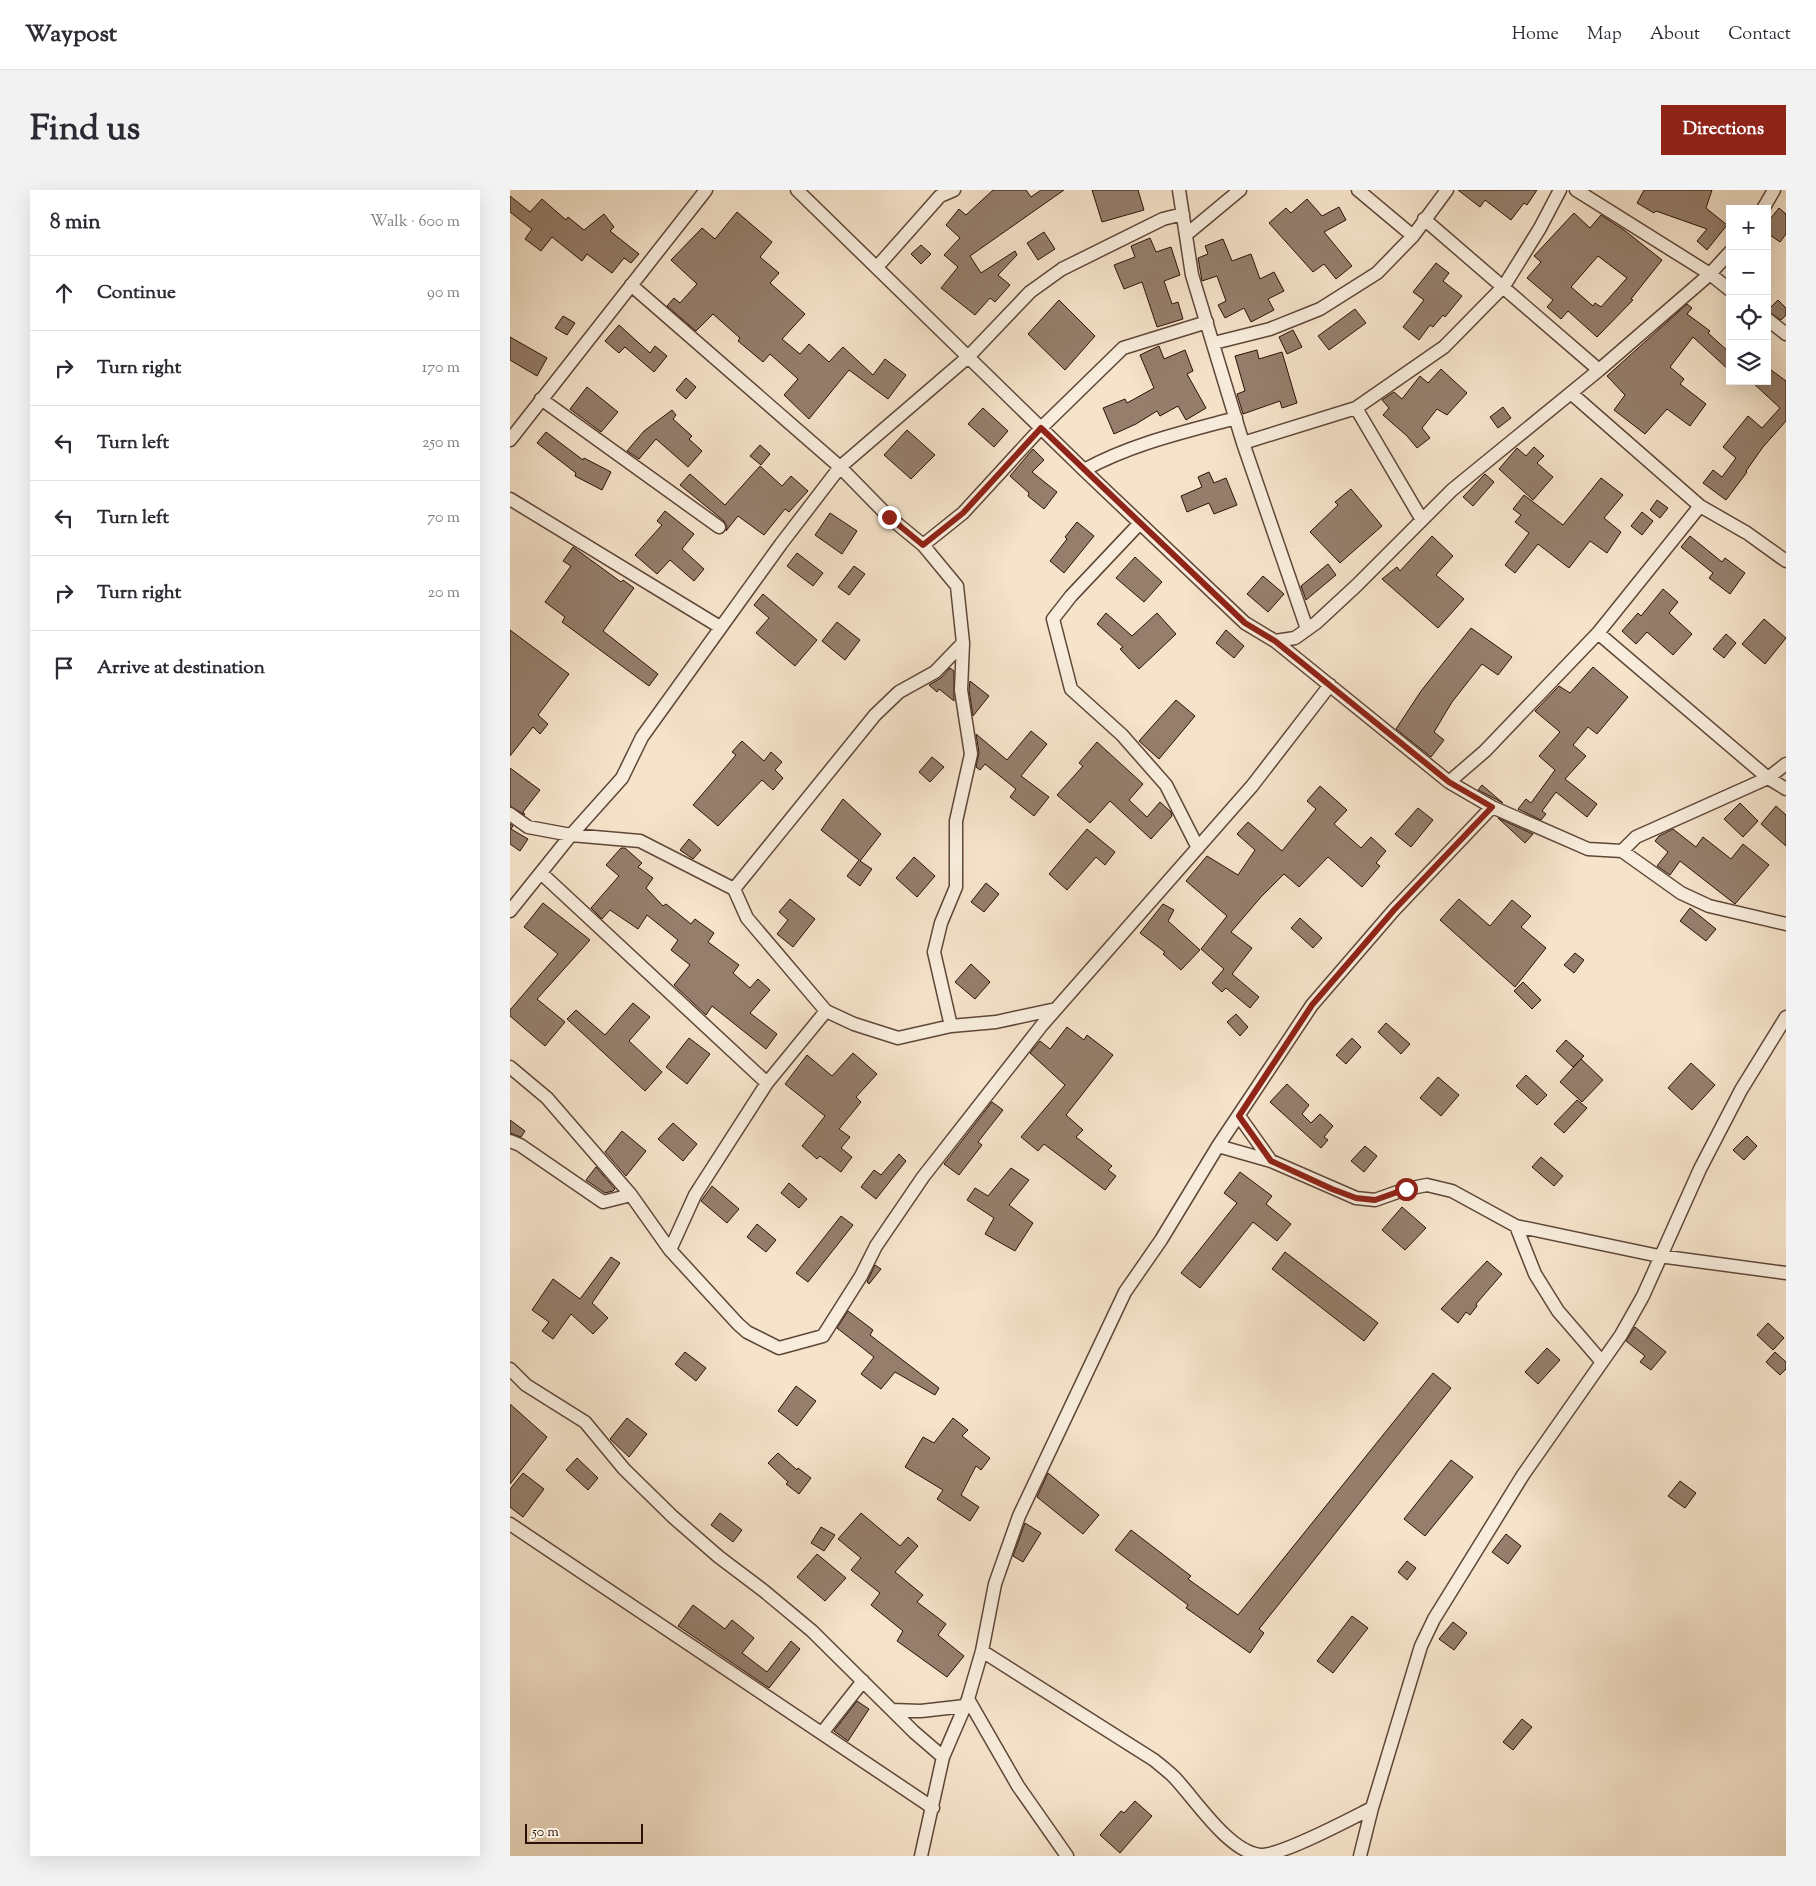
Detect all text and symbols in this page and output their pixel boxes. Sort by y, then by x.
text: Waypost [25,18,117,52]
text: Home [1512,22,1559,48]
text: Map [1587,22,1622,48]
text: About [1650,22,1700,48]
text: Contact [1728,22,1791,48]
text: Find us [30,105,140,156]
button: Directions [1661,105,1786,155]
map controls [1726,205,1771,385]
button: + [1726,205,1771,250]
text: 8 min [50,208,101,238]
text: Walk · 600 m [370,211,460,234]
button: − [1726,250,1771,295]
icon: ahead [50,279,78,307]
text: Continue [97,280,176,307]
text: 90 m [427,282,460,305]
button: locate [1726,295,1771,340]
button: layers [1726,340,1771,385]
icon: right [50,354,78,382]
text: Turn right [97,355,181,382]
text: 170 m [422,357,460,380]
icon: left [50,429,78,457]
text: Turn left [97,430,169,457]
text: 250 m [422,432,460,455]
icon: left [50,504,78,532]
text: Turn left [97,505,169,532]
route end [878,506,901,529]
text: 70 m [427,507,460,530]
icon: right [50,579,78,607]
text: Turn right [97,580,181,607]
text: 20 m [427,582,460,605]
icon: arrive [50,654,78,682]
text: Arrive at destination [97,655,265,682]
route start [1395,1178,1418,1201]
scale bar [525,1821,642,1844]
text: 50 m [532,1823,559,1843]

